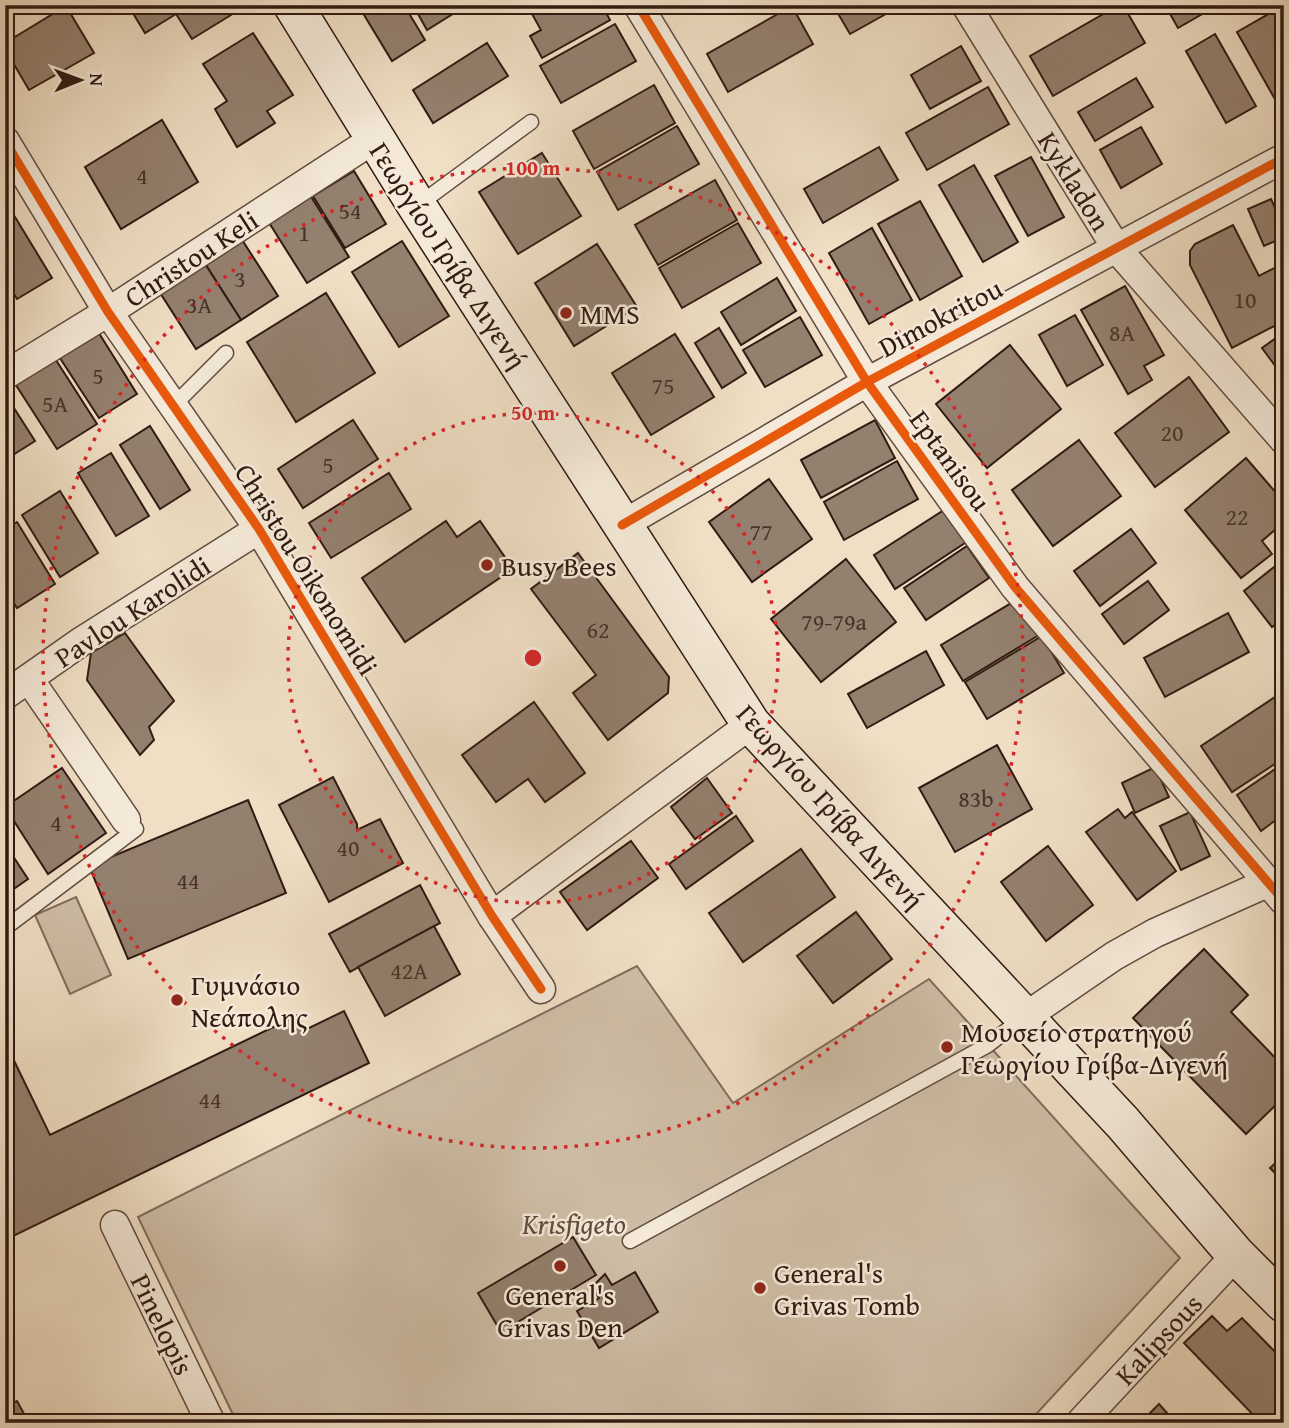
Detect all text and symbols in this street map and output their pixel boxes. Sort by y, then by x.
north arrow [46,46,116,116]
text: N [83,73,111,87]
street label: Kykladon [1028,123,1122,239]
street label: Γεωργίου Γρίβα Διγενή [360,133,538,377]
text: 100 m [505,152,561,183]
house number: 4 [136,158,148,193]
house number: 54 [338,193,362,228]
street label: Christou Keli [116,199,266,317]
house number: 1 [298,215,310,250]
house number: 3 [234,261,246,296]
street label: Dimokritou [871,267,1009,367]
house number: 10 [1233,282,1257,317]
house number: 3A [186,287,213,322]
place label: MMS [580,293,640,334]
marker: MMS [558,305,574,321]
house number: 8A [1109,315,1136,350]
house number: 5 [92,358,104,393]
house number: 75 [651,368,675,403]
house number: 5A [42,386,69,421]
text: 50 m [511,397,555,428]
street label: Eptanisou [900,401,1002,519]
house number: 20 [1160,415,1184,450]
house number: 5 [322,447,334,482]
street label: Christou Oikonomidi [225,455,389,683]
house number: 22 [1225,499,1249,534]
house number: 77 [749,514,773,549]
street label: Pavlou Karolidi [46,545,218,677]
place label: Busy Bees [501,545,617,586]
marker: Busy Bees [479,557,495,573]
house number: 79-79a [801,604,868,639]
house number: 62 [586,612,610,647]
centre of rings [521,646,545,670]
street label: Γεωργίου Γρίβα Διγενή [728,694,934,918]
house number: 83b [958,781,994,816]
house number: 4 [50,805,62,840]
house number: 40 [336,830,360,865]
house number: 44 [176,863,200,898]
house number: 42A [390,953,428,988]
place label: Γυμνάσιο Νεάπολης [191,964,308,1037]
marker: Γυμνάσιο Νεάπολης [169,992,185,1008]
place label: Μουσείο στρατηγού Γεωργίου Γρίβα-Διγενή [961,1011,1228,1084]
marker: Μουσείο στρατηγού Γεωργίου Γρίβα-Διγενή [939,1039,955,1055]
house number: 44 [198,1082,222,1117]
park label: Krisfigeto [521,1203,626,1244]
place label: General's Grivas Tomb [774,1252,920,1325]
marker: General's Grivas Den [552,1258,568,1274]
street label: Pinelopis [121,1266,205,1382]
place label: General's Grivas Den [497,1274,623,1347]
marker: General's Grivas Tomb [752,1280,768,1296]
street label: Kalipsous [1105,1284,1211,1394]

